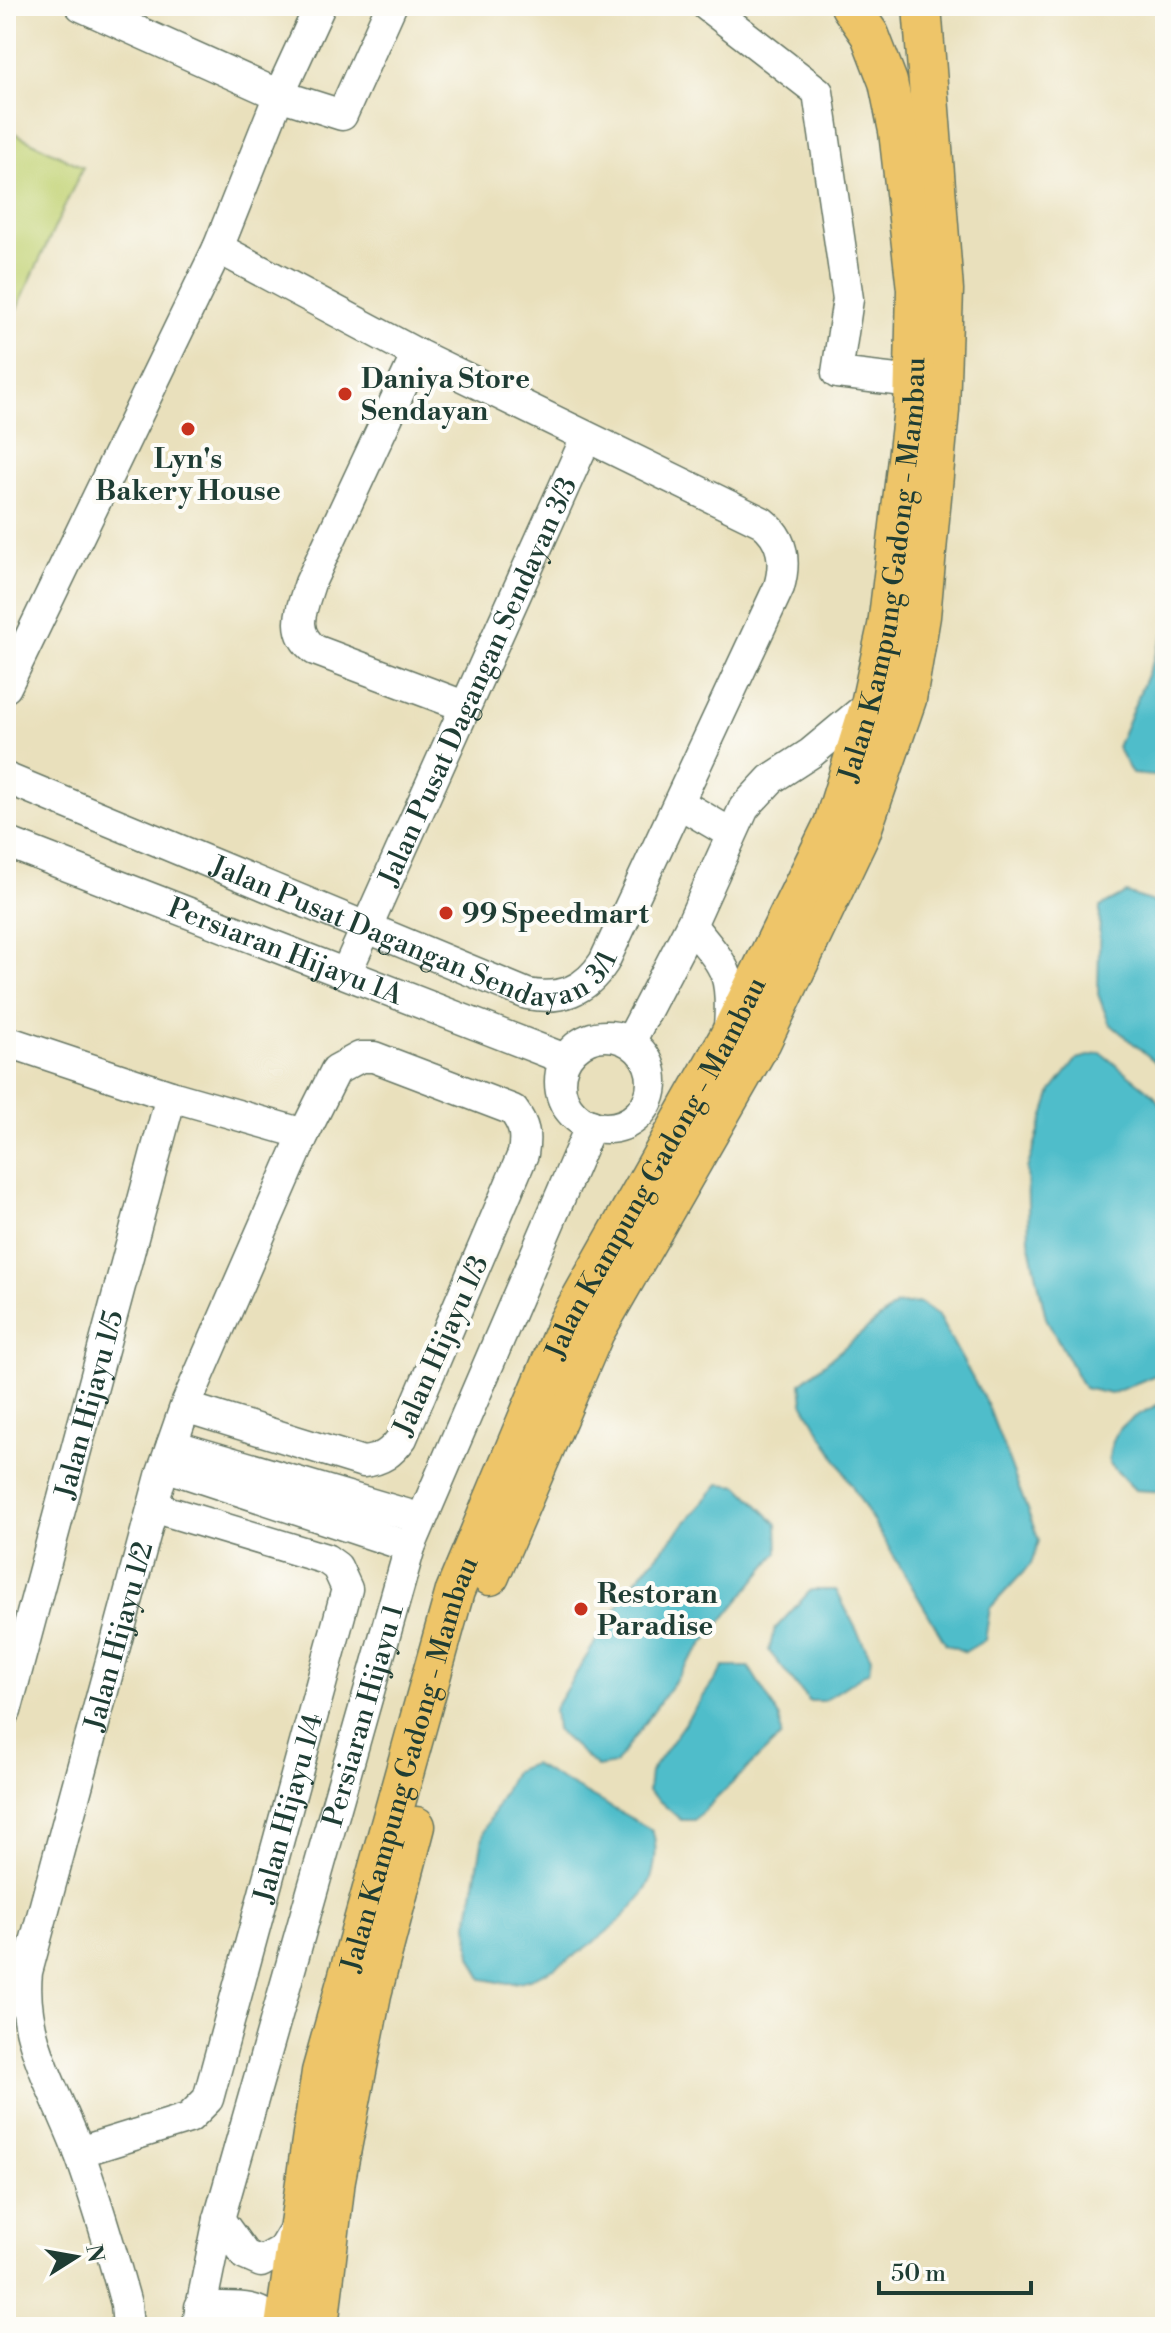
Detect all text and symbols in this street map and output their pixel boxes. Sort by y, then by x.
street label: Jalan Kampung Gadong - Mambau [831,357,933,787]
place label: Daniya Store Sendayan [361,362,530,429]
marker: Daniya Store Sendayan [336,385,354,403]
marker: Lyn's Bakery House [179,420,197,438]
place label: Lyn's Bakery House [95,442,281,509]
street label: Jalan Pusat Dagangan Sendayan 3/3 [371,472,585,892]
street label: Jalan Pusat Dagangan Sendayan 3/1 [204,848,626,1015]
street label: Persiaran Hijayu 1A [163,891,408,1014]
place label: 99 Speedmart [462,897,650,932]
marker: 99 Speedmart [437,904,455,922]
street label: Jalan Kampung Gadong - Mambau [538,971,774,1365]
street label: Jalan Hijayu 1/3 [386,1250,497,1442]
street label: Jalan Hijayu 1/5 [48,1306,132,1503]
street label: Jalan Hijayu 1/2 [77,1538,161,1735]
street label: Jalan Kampung Gadong - Mambau [334,1551,486,1977]
place label: Restoran Paradise [597,1577,718,1644]
street label: Persiaran Hijayu 1 [315,1600,412,1831]
marker: Restoran Paradise [572,1600,590,1618]
street label: Jalan Hijayu 1/4 [246,1709,331,1908]
north arrow [36,2217,116,2297]
text: N [79,2242,109,2265]
scale bar [879,2245,1031,2295]
text: 50 m [891,2259,946,2289]

